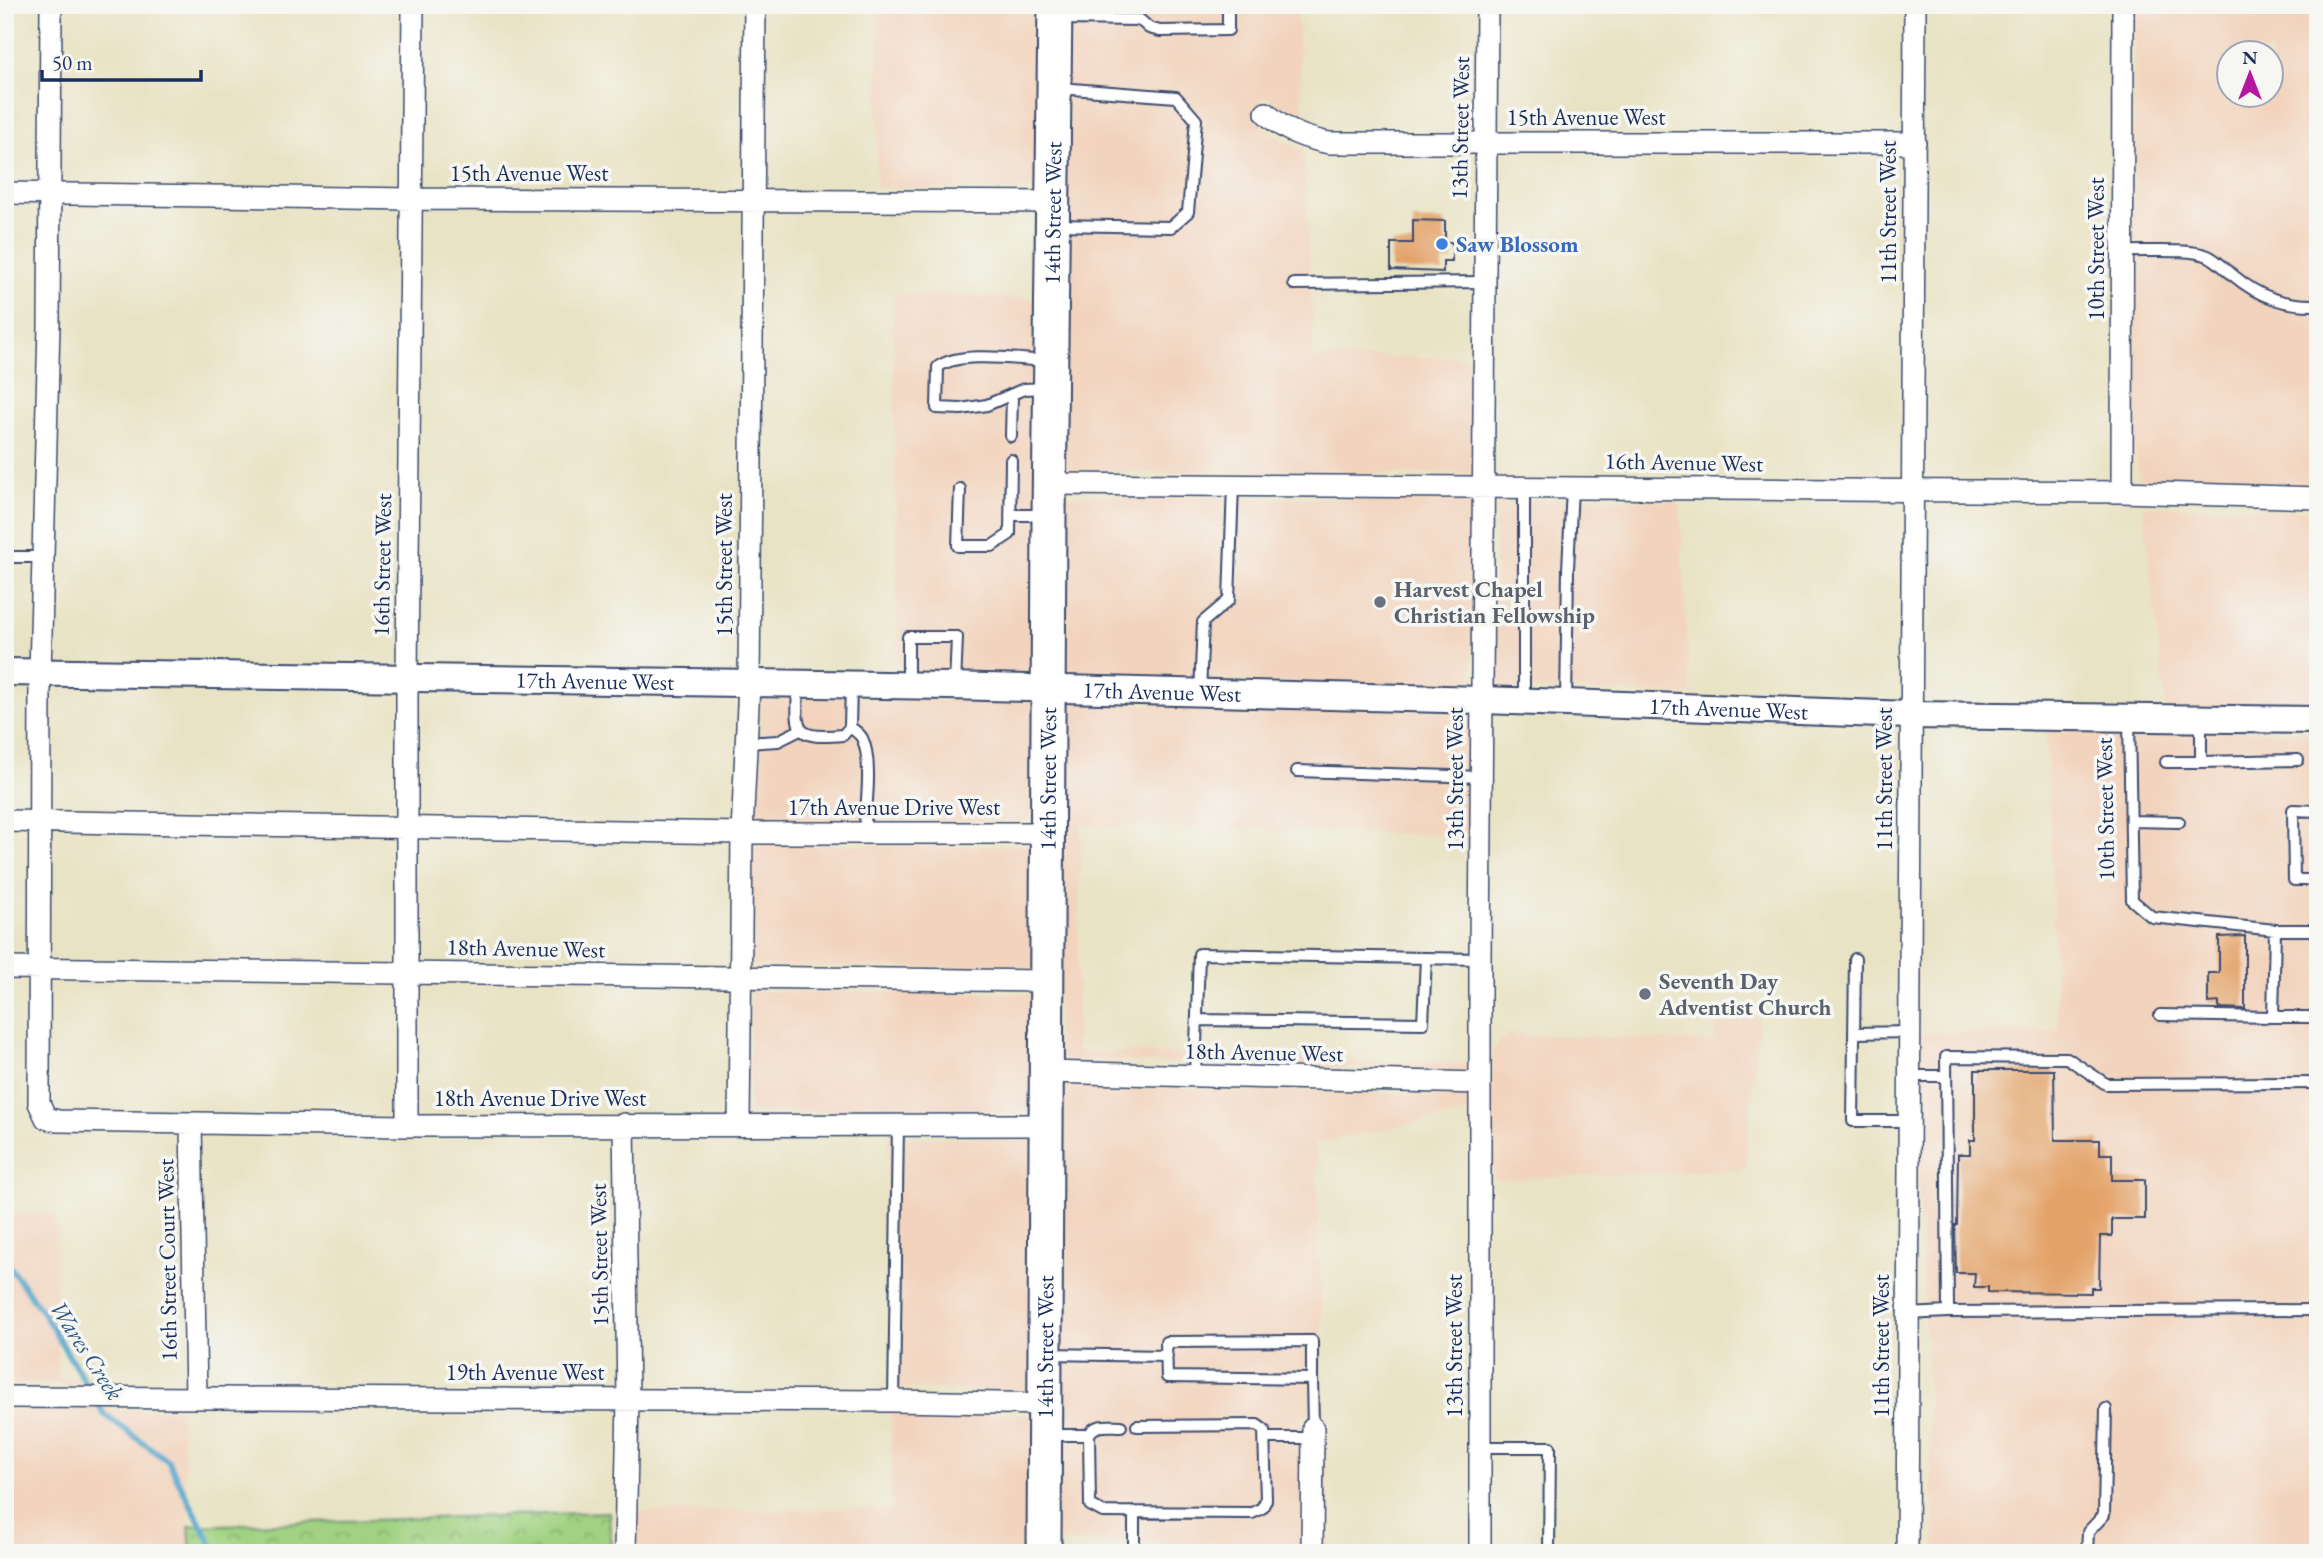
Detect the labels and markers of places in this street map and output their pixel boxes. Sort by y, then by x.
place label: Saw Blossom [1456,229,1579,259]
marker: Saw Blossom [1434,236,1450,252]
place label: Harvest Chapel Christian Fellowship [1394,574,1595,630]
marker: Harvest Chapel Christian Fellowship [1372,594,1388,610]
place label: Seventh Day Adventist Church [1658,966,1832,1022]
marker: Seventh Day Adventist Church [1637,986,1653,1002]

